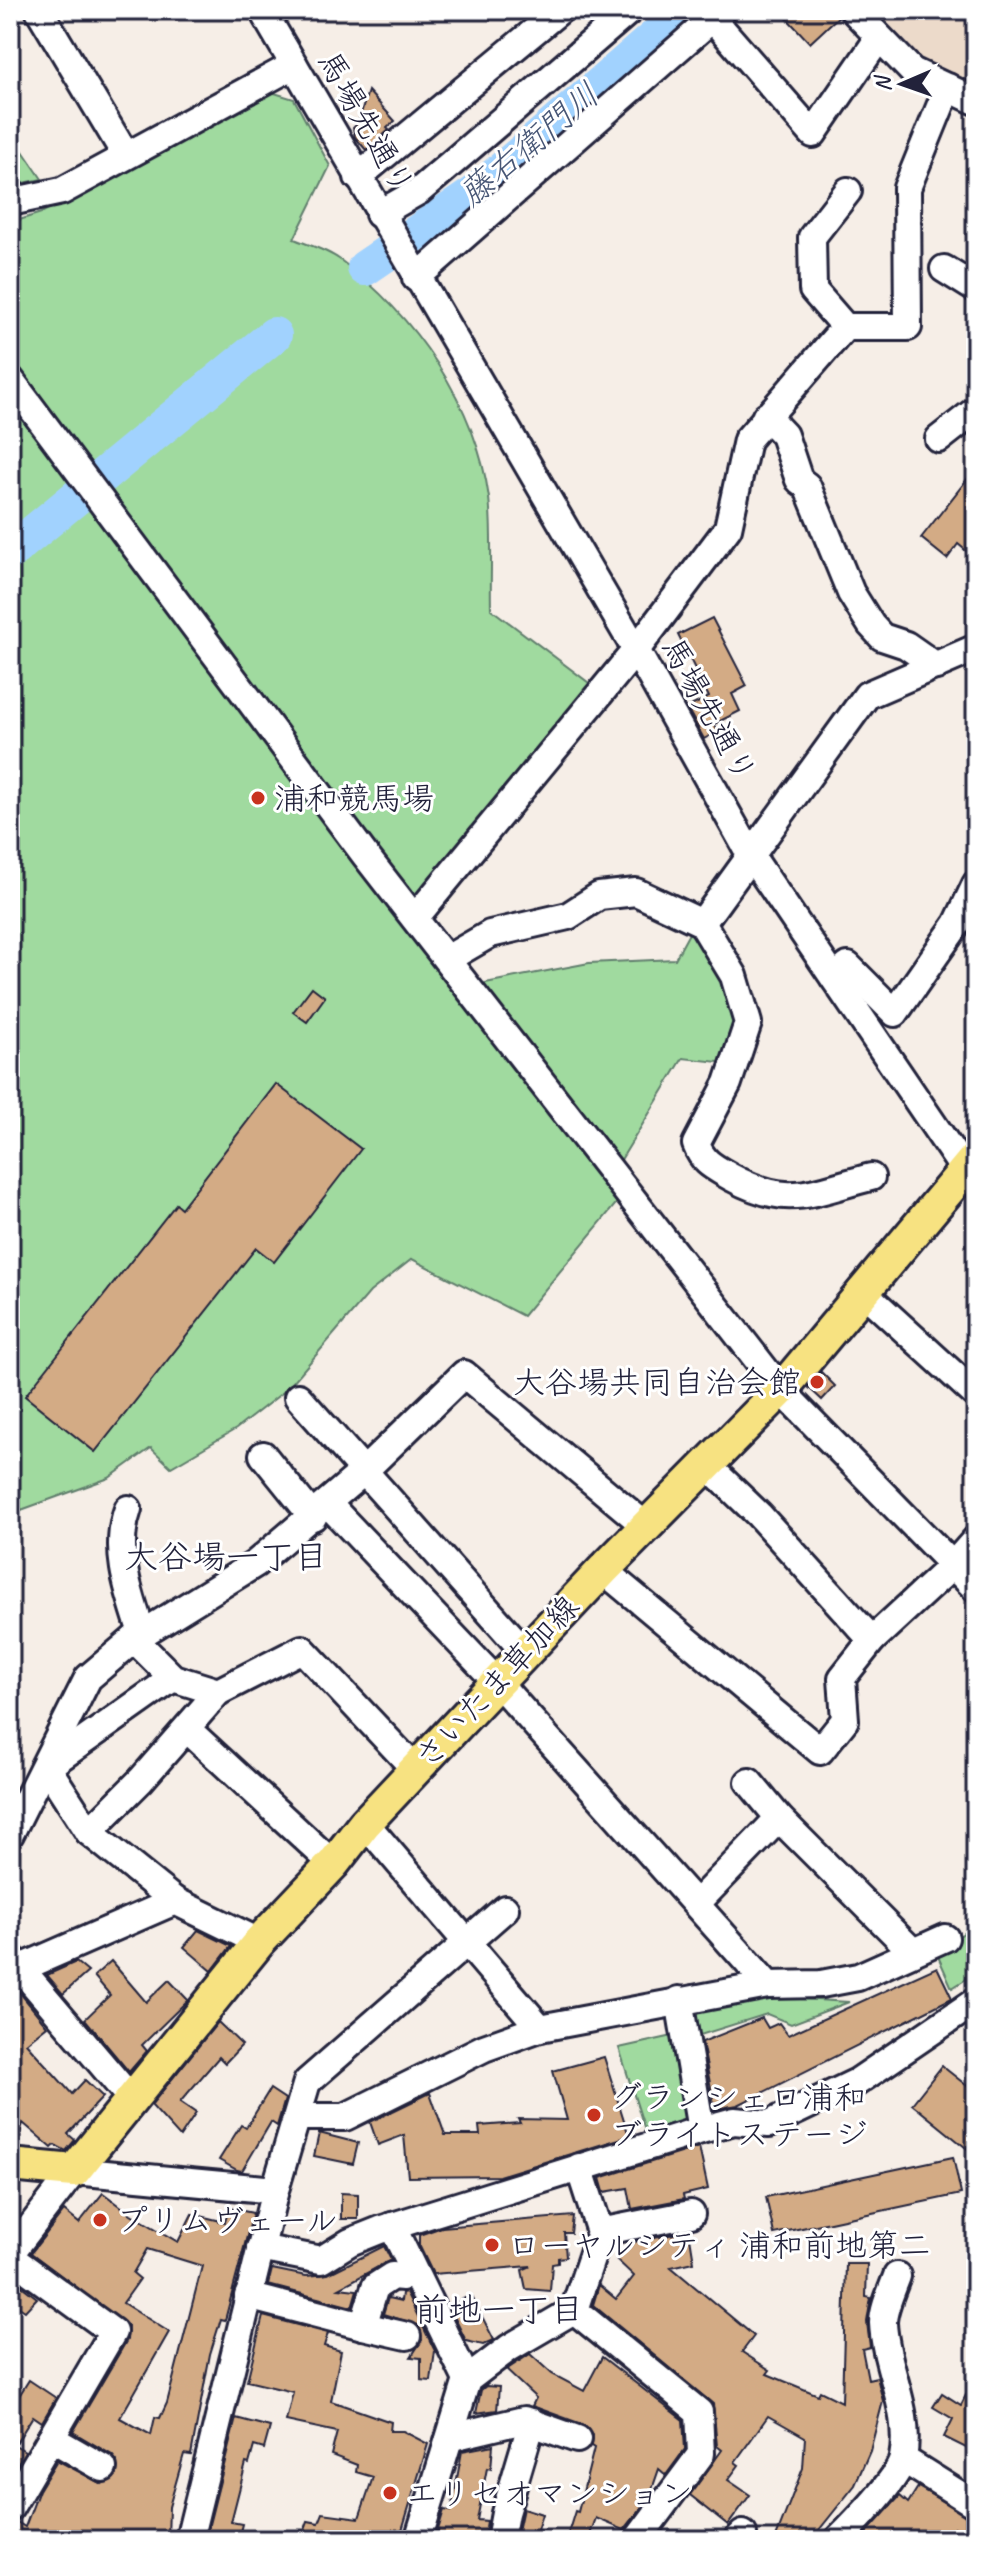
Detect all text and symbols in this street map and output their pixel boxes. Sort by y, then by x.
street label: 馬場先通り [308,43,424,203]
north arrow [862,44,942,124]
water label: 藤右衛門川 [450,73,608,215]
text: N [869,74,897,92]
street label: 馬場先通り [652,630,766,790]
place label: 浦和競馬場 [274,778,434,819]
marker: 浦和競馬場 [249,789,267,807]
place label: 大谷場共同自治会館 [513,1362,801,1403]
marker: 大谷場共同自治会館 [808,1373,826,1391]
district label: 大谷場一丁目 [124,1535,328,1578]
street label: さいたま草加線 [406,1587,588,1777]
place label: グランシェロ浦和 ブライトステージ [610,2077,867,2155]
marker: グランシェロ浦和 ブライトステージ [585,2106,603,2124]
place label: プリムヴェール [116,2200,338,2241]
marker: プリムヴェール [91,2211,109,2229]
place label: ローヤルシティ 浦和前地第二 [508,2225,931,2266]
marker: ローヤルシティ 浦和前地第二 [483,2236,501,2254]
district label: 前地一丁目 [414,2288,584,2331]
place label: エリセオマンション [406,2473,693,2514]
marker: エリセオマンション [381,2484,399,2502]

